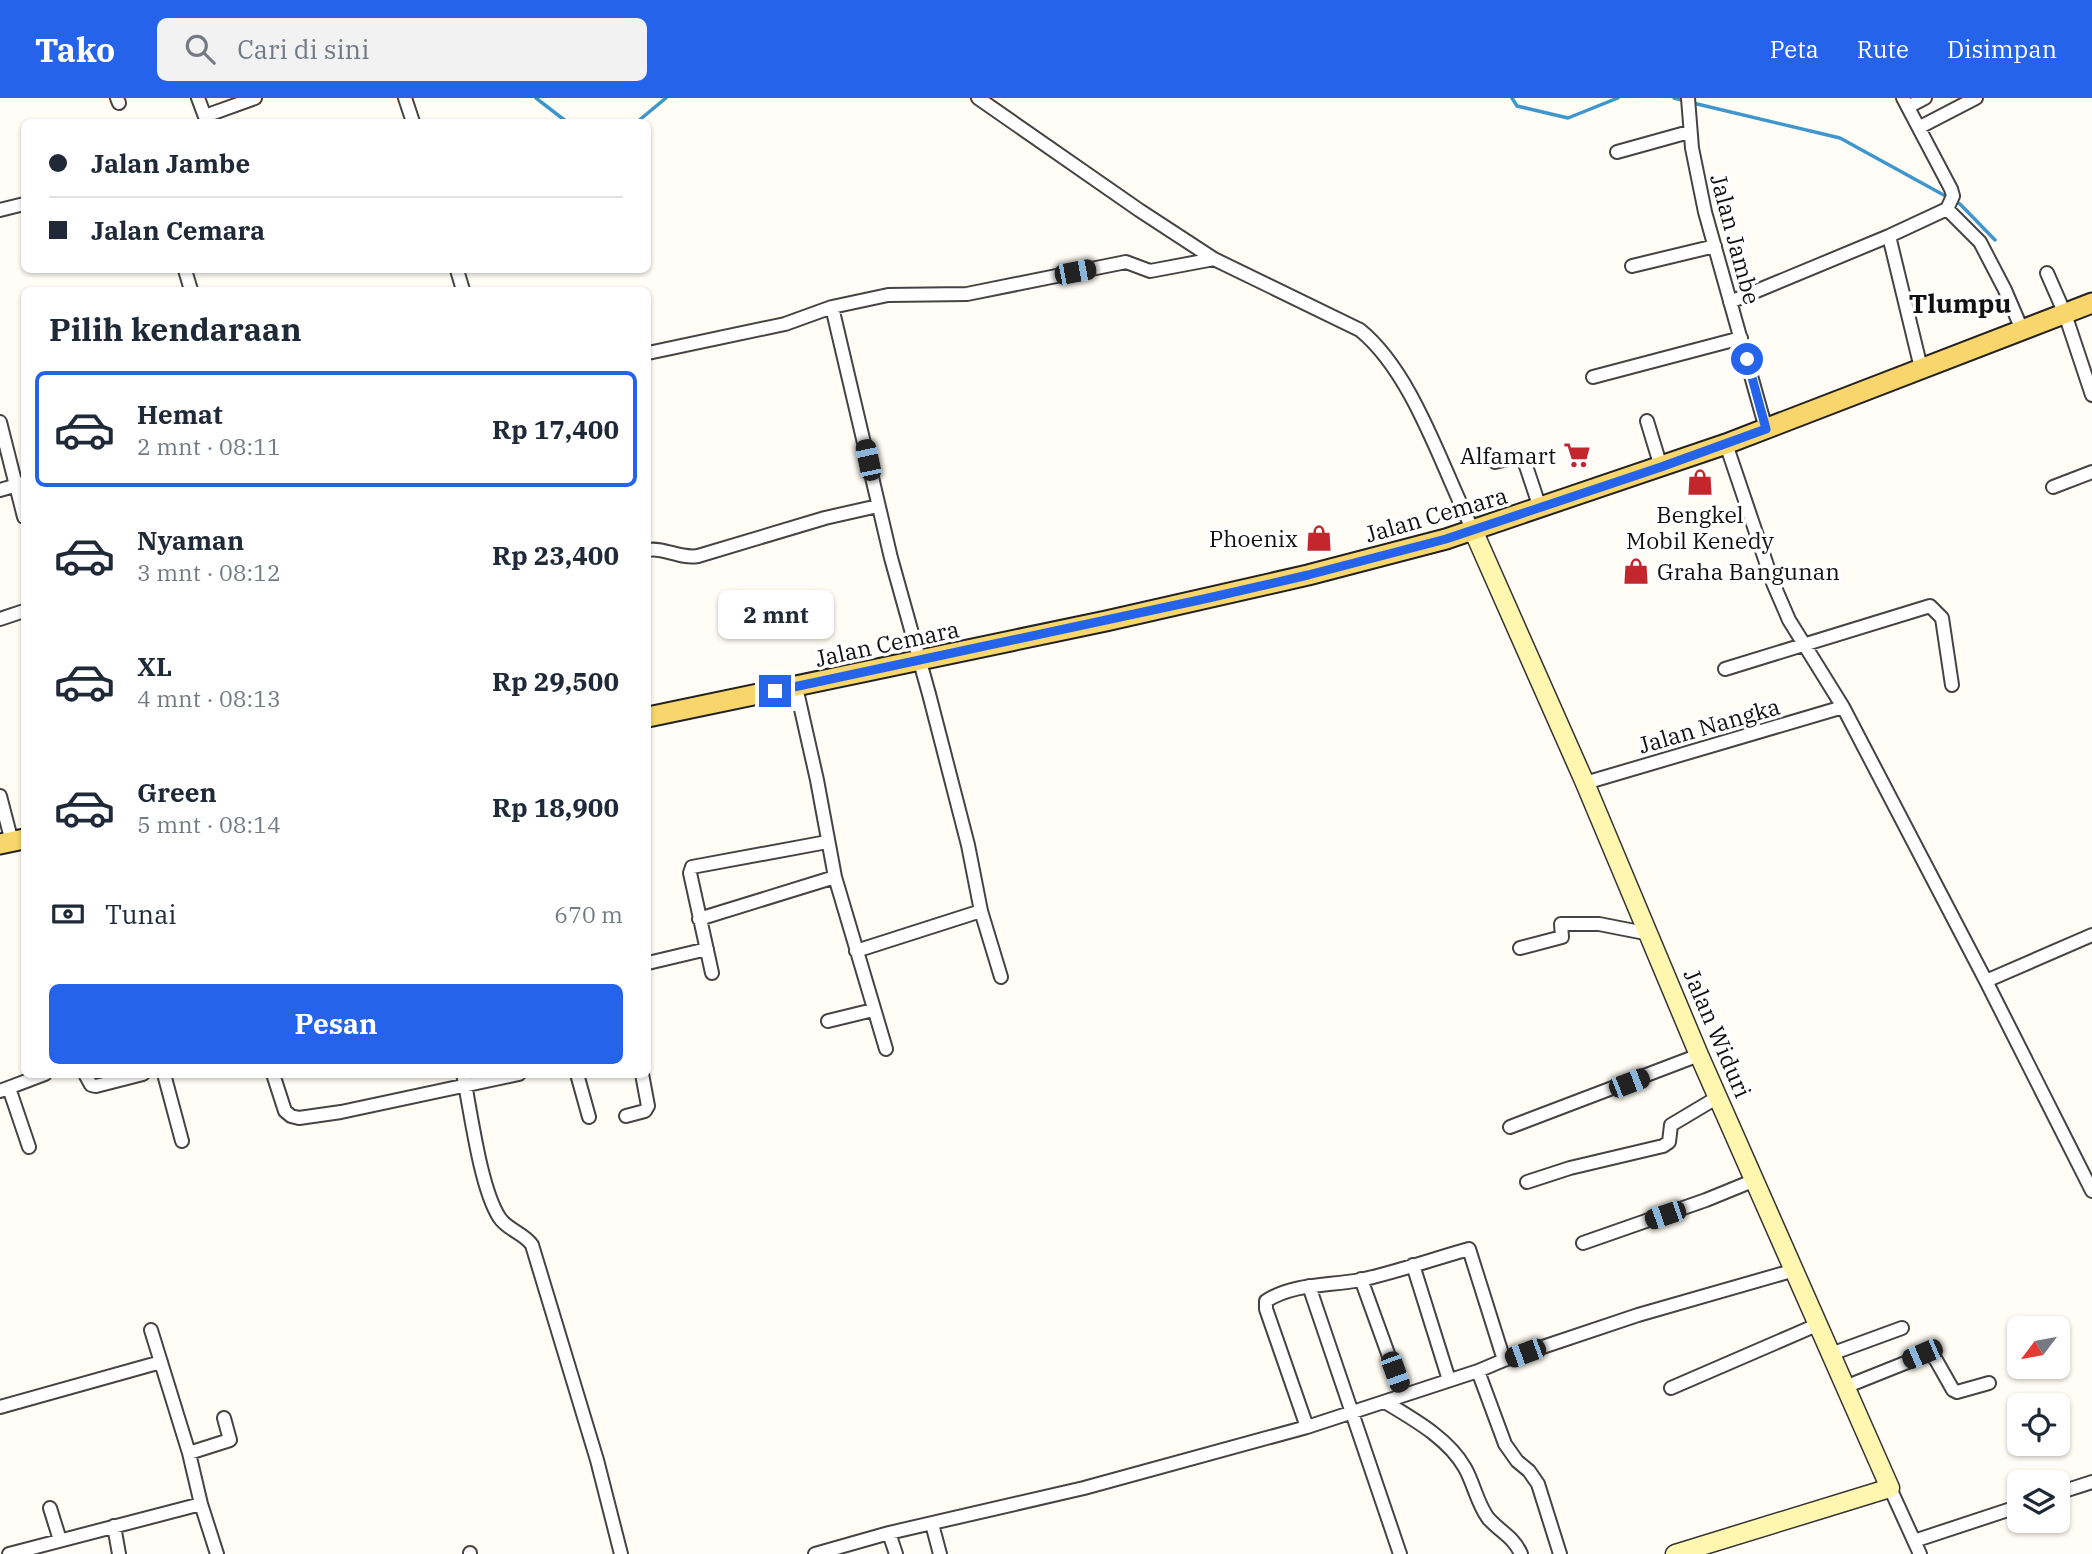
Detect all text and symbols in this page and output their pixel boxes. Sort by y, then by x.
search box [157,18,647,81]
text: Tako [35,28,115,71]
icon: search [181,30,219,68]
text: Cari di sini [237,32,369,66]
text: Peta [1770,33,1819,65]
text: Rute [1857,33,1909,65]
text: Disimpan [1947,33,2057,65]
text: Jalan Jambe [91,146,250,180]
street label: Jalan Jambe [1704,171,1768,307]
text: Jalan Cemara [91,213,265,247]
car [1053,258,1098,286]
district label: Tlumpu [1909,286,2011,320]
text: Pilih kendaraan [49,308,302,350]
route start [1731,343,1763,375]
text: Hemat [137,397,223,431]
icon: car [53,398,116,461]
text: Rp 17,400 [492,412,619,446]
text: 2 mnt · 08:11 [137,431,281,461]
car [854,437,883,483]
place label: Alfamart [1460,440,1556,470]
supermarket icon: Alfamart [1562,440,1592,470]
shop icon: Bengkel Mobil Kenedy [1685,467,1715,497]
street label: Jalan Cemara [1361,479,1511,549]
place label: Bengkel Mobil Kenedy [1626,499,1775,555]
text: Nyaman [137,523,244,557]
place label: Phoenix [1209,523,1298,553]
shop icon: Phoenix [1304,523,1334,553]
icon: car [53,524,116,587]
text: Rp 23,400 [492,538,619,572]
shop icon: Graha Bangunan [1621,556,1651,586]
place label: Graha Bangunan [1657,556,1840,586]
text: 3 mnt · 08:12 [137,557,281,587]
callout: 2 mnt [717,589,833,638]
text: 2 mnt [743,599,809,629]
street label: Jalan Cemara [812,613,962,673]
text: XL [137,649,172,683]
icon: car [53,650,116,713]
text: Rp 29,500 [492,664,619,698]
route end [759,675,791,707]
text: 4 mnt · 08:13 [137,683,281,713]
street label: Jalan Nangka [1635,690,1783,760]
text: Green [137,775,217,809]
icon: car [53,776,116,839]
text: Rp 18,900 [492,790,619,824]
text: 5 mnt · 08:14 [137,809,281,839]
icon: cash [49,895,87,933]
text: Tunai [105,897,177,931]
text: 670 m [554,899,623,929]
street label: Jalan Widuri [1677,964,1759,1102]
button: Pesan [49,984,623,1064]
car [1606,1066,1653,1100]
car [1642,1198,1689,1232]
north arrow [2007,1316,2070,1379]
map controls [2007,1316,2070,1533]
car [1502,1336,1549,1370]
car [1899,1336,1946,1372]
car [1378,1349,1413,1395]
button: locate [2007,1393,2070,1456]
button: layers [2007,1470,2070,1533]

